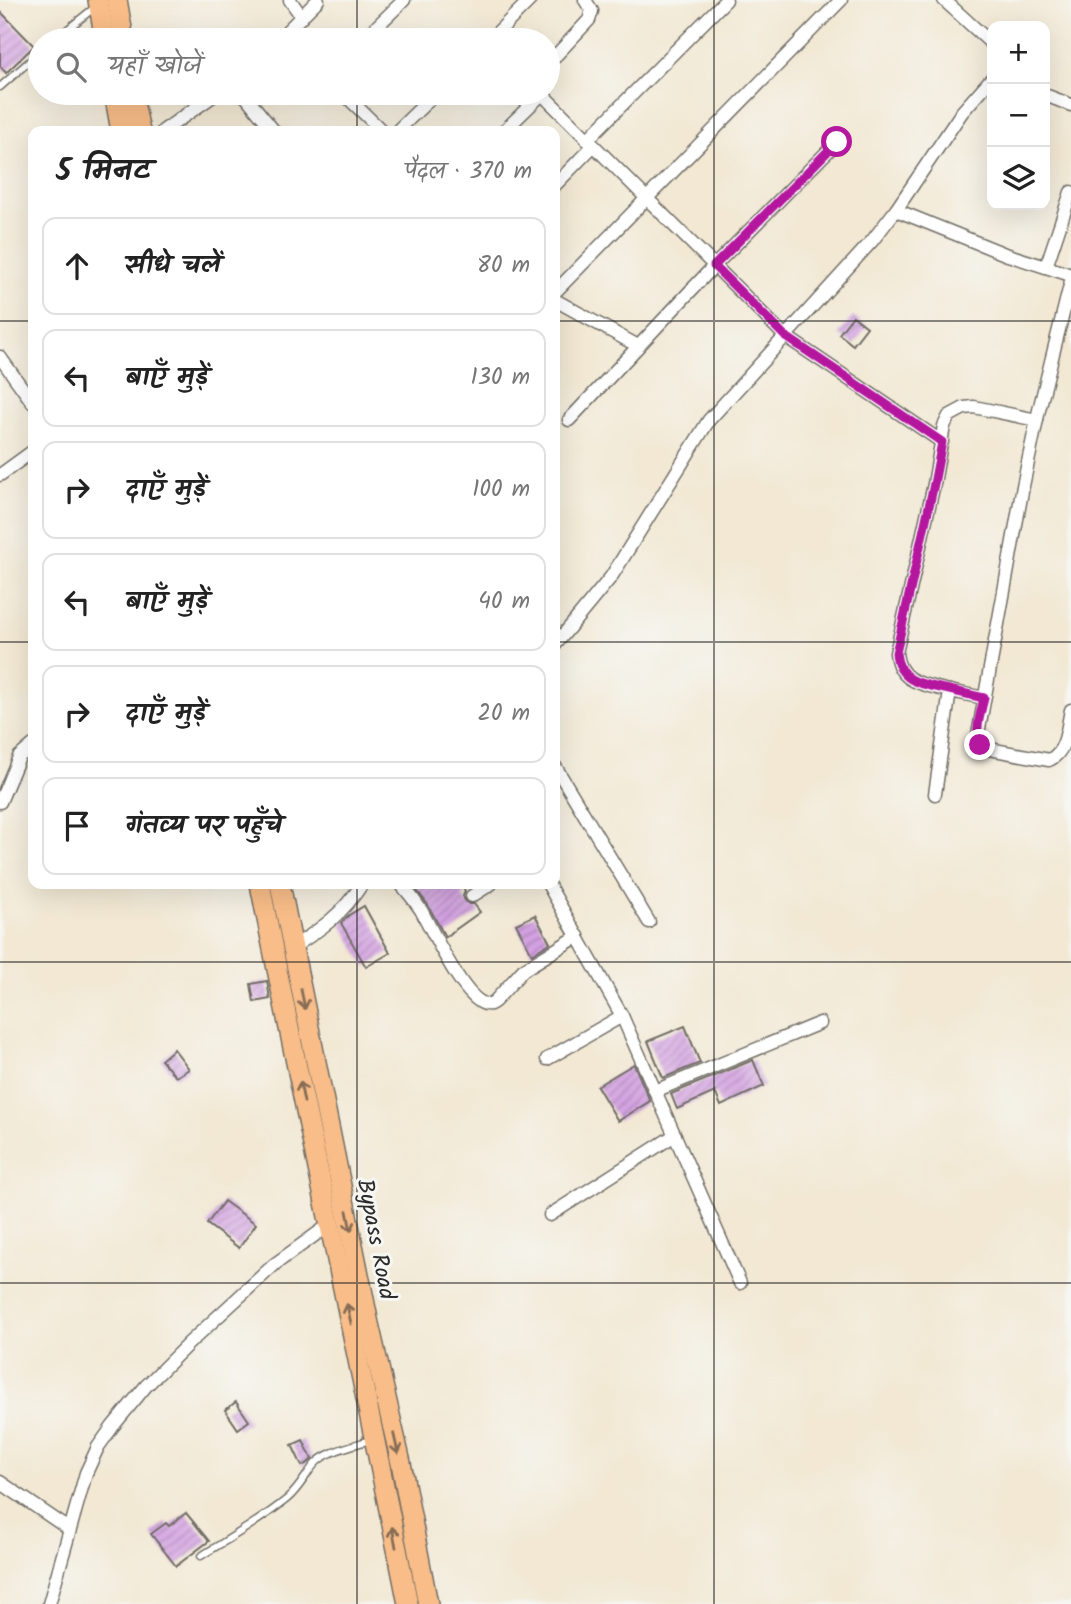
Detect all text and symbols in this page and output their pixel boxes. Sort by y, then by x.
map controls [987,21,1050,210]
button: + [987,21,1050,84]
search box [28,28,560,105]
text: यहाँ खोजें [108,46,202,88]
icon: search [52,48,90,86]
button: − [987,84,1050,147]
route start [821,126,852,157]
button: layers [987,147,1050,210]
text: 5 मिनट [56,148,151,196]
text: पैदल · 370 m [405,154,532,190]
text: सीधे चलें [125,245,221,287]
icon: ahead [58,247,96,285]
text: 80 m [477,248,530,284]
text: बाएँ मुड़ें [125,357,208,399]
icon: left [58,359,96,397]
text: 130 m [471,360,530,396]
text: दाएँ मुड़ें [125,469,206,511]
icon: right [58,471,96,509]
text: 100 m [472,472,530,508]
text: बाएँ मुड़ें [125,581,208,623]
icon: left [58,583,96,621]
text: 40 m [478,584,530,620]
text: दाएँ मुड़ें [125,693,206,735]
icon: right [58,695,96,733]
text: 20 m [478,696,530,732]
route end [964,729,995,760]
text: गंतव्य पर पहुँचे [125,805,282,847]
icon: arrive [58,807,96,845]
one-way arrow [296,987,310,1010]
one-way arrow [294,1081,308,1104]
street label: Bypass Road [346,1176,404,1303]
one-way arrow [342,1209,356,1232]
one-way arrow [342,1303,356,1326]
one-way arrow [390,1432,404,1455]
one-way arrow [387,1526,401,1549]

